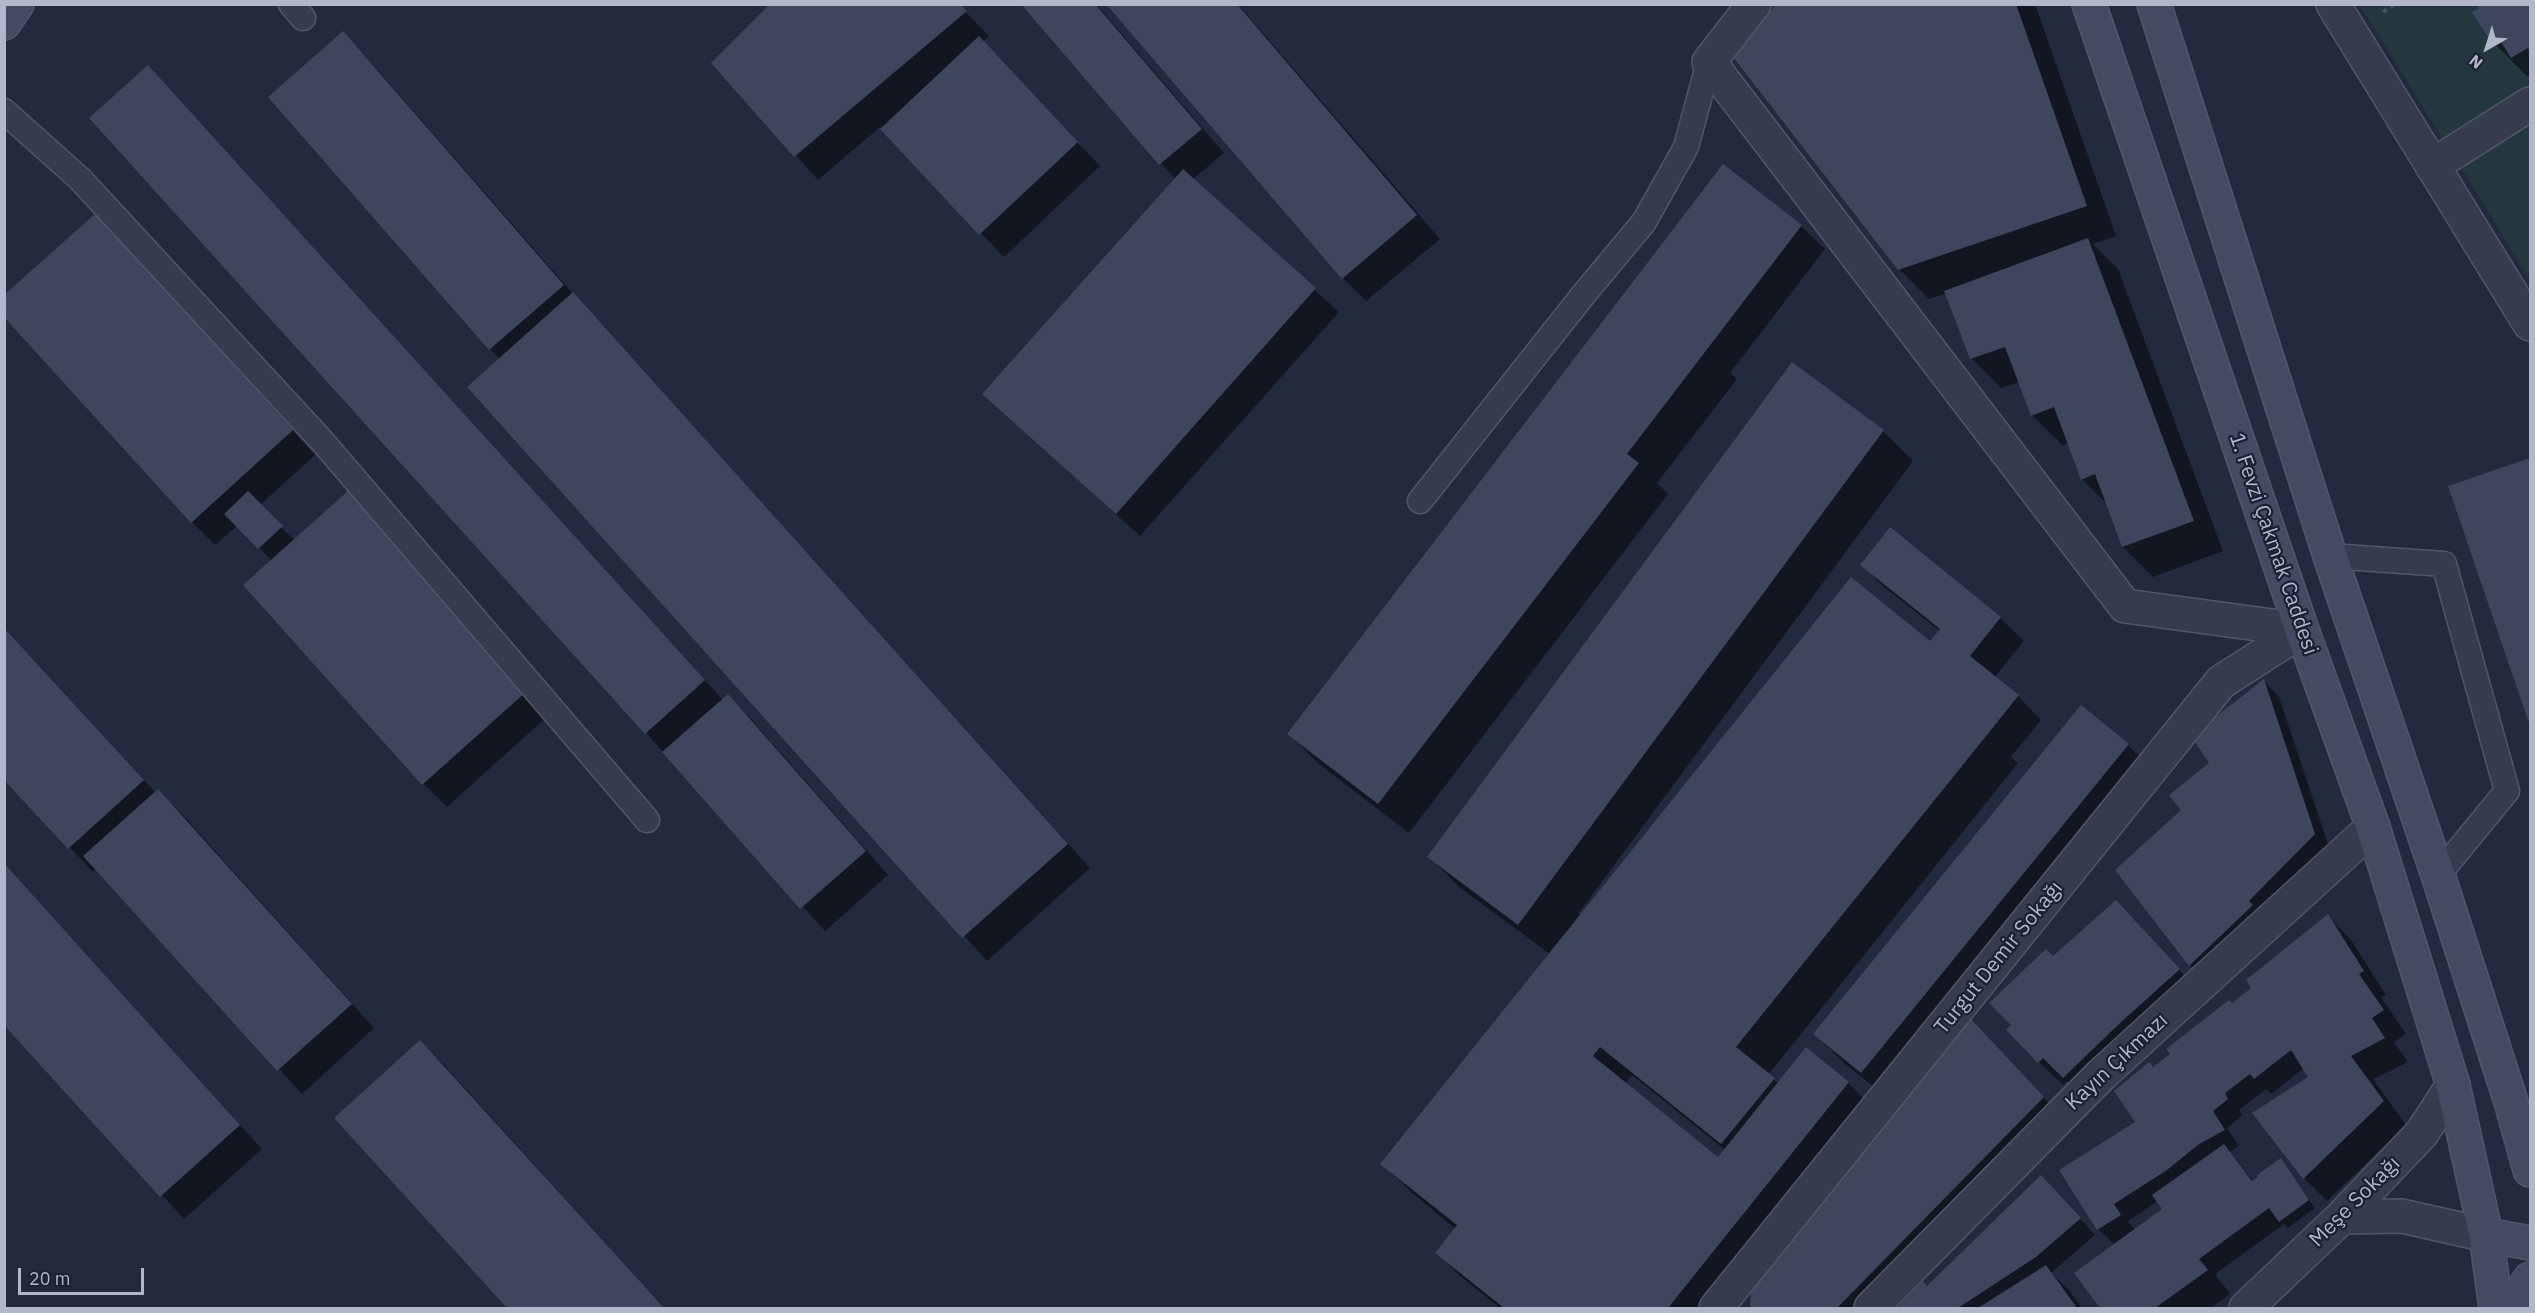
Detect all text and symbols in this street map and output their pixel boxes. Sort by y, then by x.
north arrow [2457,18,2517,78]
text: N [2465,51,2486,73]
street label: 1. Fevzi Çakmak Caddesi [2223,430,2323,658]
street label: Turgut Demir Sokağı [1929,876,2069,1040]
street label: Kayın Çıkmazı [2061,1008,2173,1116]
street label: Meşe Sokağı [2304,1151,2406,1253]
scale bar [21,1256,147,1294]
text: 20 m [29,1267,71,1290]

